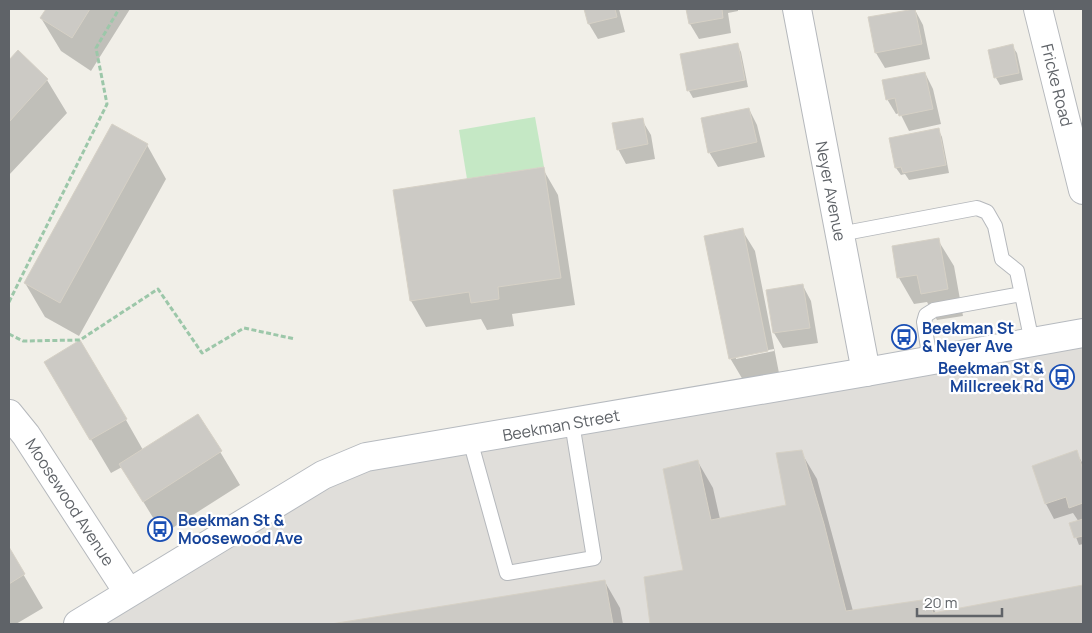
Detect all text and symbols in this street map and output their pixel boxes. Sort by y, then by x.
street label: Fricke Road [1036,41,1078,129]
street label: Neyer Avenue [811,139,851,243]
place label: Beekman St & Neyer Ave [922,317,1014,357]
bus stop icon: Beekman St & Neyer Ave [891,324,917,350]
place label: Beekman St & Millcreek Rd [938,357,1044,397]
bus stop icon: Beekman St & Millcreek Rd [1049,364,1075,390]
street label: Beekman Street [501,404,621,446]
street label: Moosewood Avenue [20,434,120,570]
place label: Beekman St & Moosewood Ave [178,509,303,549]
bus stop icon: Beekman St & Moosewood Ave [147,516,173,542]
scale bar [917,586,1002,618]
text: 20 m [924,592,957,613]

